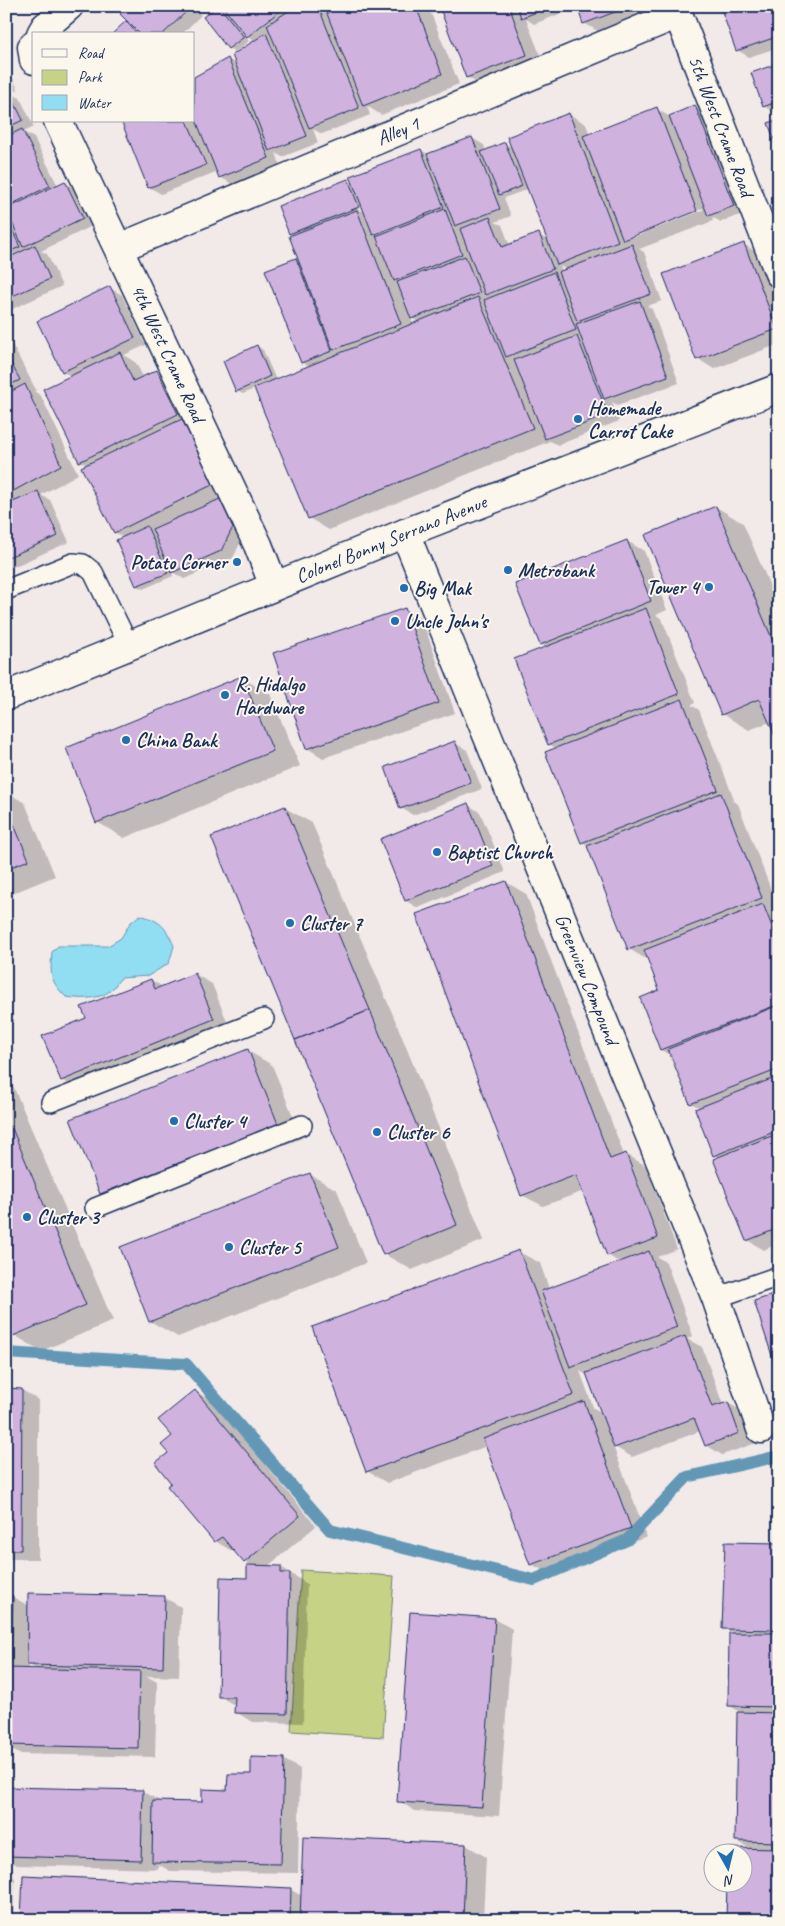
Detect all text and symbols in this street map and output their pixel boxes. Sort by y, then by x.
legend [32,32,195,122]
text: Road [78,44,105,63]
street label: 5th West Crame Road [683,52,760,203]
text: Park [78,68,103,87]
text: Water [78,94,112,113]
street label: Alley 1 [373,111,424,151]
street label: 4th West Crame Road [125,280,212,429]
place label: Homemade Carrot Cake [588,396,674,444]
marker: Homemade Carrot Cake [572,413,584,425]
street label: Colonel Bonny Serrano Avenue [292,489,491,589]
place label: Potato Corner [130,550,230,575]
marker: Potato Corner [231,556,243,568]
place label: Metrobank [518,558,596,583]
marker: Metrobank [502,564,514,576]
place label: Tower 4 [647,575,702,600]
place label: Big Mak [414,576,472,601]
marker: Tower 4 [703,581,715,593]
marker: Big Mak [398,582,410,594]
place label: Uncle John's [405,609,490,634]
marker: Uncle John's [389,615,401,627]
place label: R. Hidalgo Hardware [235,672,306,720]
marker: R. Hidalgo Hardware [219,689,231,701]
place label: China Bank [136,728,219,753]
marker: China Bank [120,734,132,746]
place label: Baptist Church [447,840,554,865]
marker: Baptist Church [431,846,443,858]
street label: Greenview Compound [549,910,626,1051]
place label: Cluster 7 [300,911,364,936]
marker: Cluster 7 [284,917,296,929]
place label: Cluster 4 [184,1109,249,1134]
marker: Cluster 4 [168,1115,180,1127]
place label: Cluster 6 [387,1120,451,1145]
marker: Cluster 6 [371,1126,383,1138]
place label: Cluster 3 [37,1205,101,1230]
marker: Cluster 3 [21,1211,33,1223]
place label: Cluster 5 [239,1235,303,1260]
marker: Cluster 5 [223,1241,235,1253]
north arrow [702,1844,752,1894]
text: N [722,1871,735,1890]

